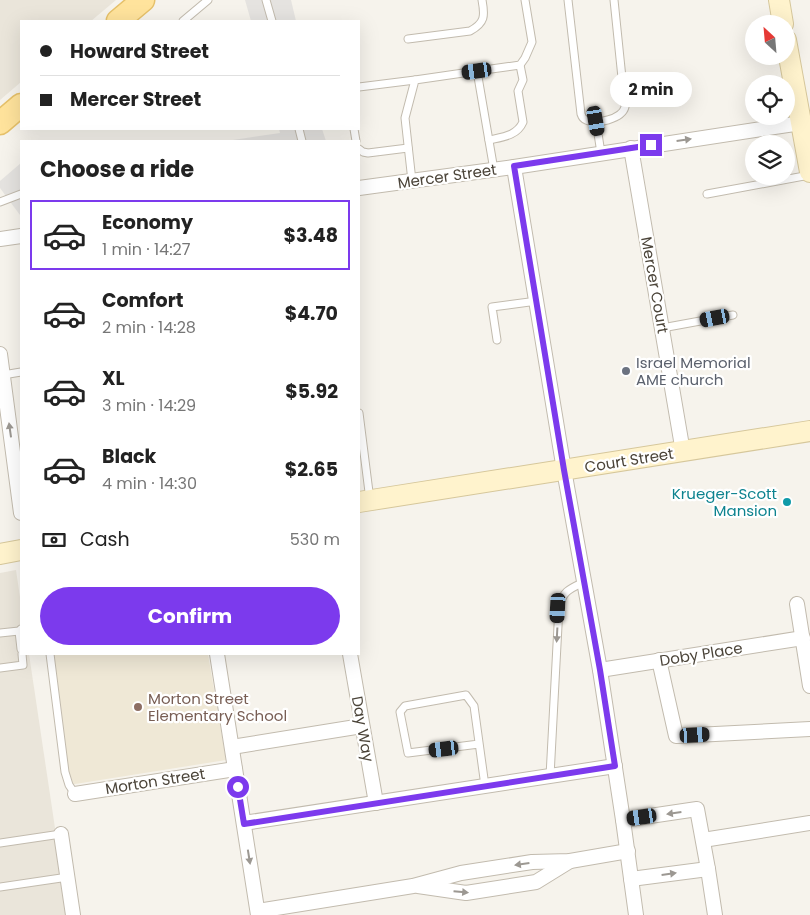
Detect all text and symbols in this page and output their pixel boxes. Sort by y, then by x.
north arrow [745,15,795,65]
map controls [745,15,795,185]
text: Howard Street [70,38,209,65]
car [461,61,492,81]
callout: 2 min [610,72,692,108]
button: locate [745,75,795,125]
text: 2 min [629,78,673,101]
text: Mercer Street [70,86,201,113]
car [586,105,605,137]
route end [640,134,662,156]
button: layers [745,135,795,185]
one-way arrow [676,136,692,144]
text: Choose a ride [40,154,194,185]
street label: Mercer Street [396,159,498,193]
text: Economy [102,209,193,236]
icon: car [42,213,87,258]
text: $3.48 [283,222,338,249]
street label: Mercer Court [636,235,674,335]
text: 1 min · 14:27 [102,238,191,261]
text: Comfort [102,287,184,314]
icon: car [42,291,87,336]
text: $4.70 [285,300,338,327]
car [698,308,731,328]
text: 2 min · 14:28 [102,316,196,339]
place label: Israel Memorial AME church [636,352,751,390]
text: XL [102,365,125,392]
marker: Israel Memorial AME church [620,365,632,377]
icon: car [42,369,87,414]
text: $5.92 [285,378,338,405]
text: 3 min · 14:29 [102,394,196,417]
one-way arrow [6,422,14,438]
text: Black [102,443,156,470]
street label: Court Street [583,443,675,477]
icon: car [42,447,87,492]
text: $2.65 [285,456,338,483]
text: 4 min · 14:30 [102,472,197,495]
place label: Krueger-Scott Mansion [672,483,777,521]
marker: Krueger-Scott Mansion [781,496,793,508]
icon: cash [40,526,68,554]
text: Cash [80,526,130,553]
text: 530 m [290,528,340,551]
button: Confirm [40,587,340,645]
car [549,593,566,623]
one-way arrow [553,627,561,643]
street label: Doby Place [658,637,744,671]
place label: Morton Street Elementary School [148,688,287,726]
street label: Day Way [347,694,379,764]
marker: Morton Street Elementary School [132,701,144,713]
car [679,727,710,743]
car [428,740,459,758]
street label: Morton Street [104,763,206,799]
route start [227,776,249,798]
car [626,807,657,827]
one-way arrow [666,809,682,817]
one-way arrow [246,850,254,866]
one-way arrow [513,860,529,868]
one-way arrow [662,870,678,878]
one-way arrow [453,888,469,896]

